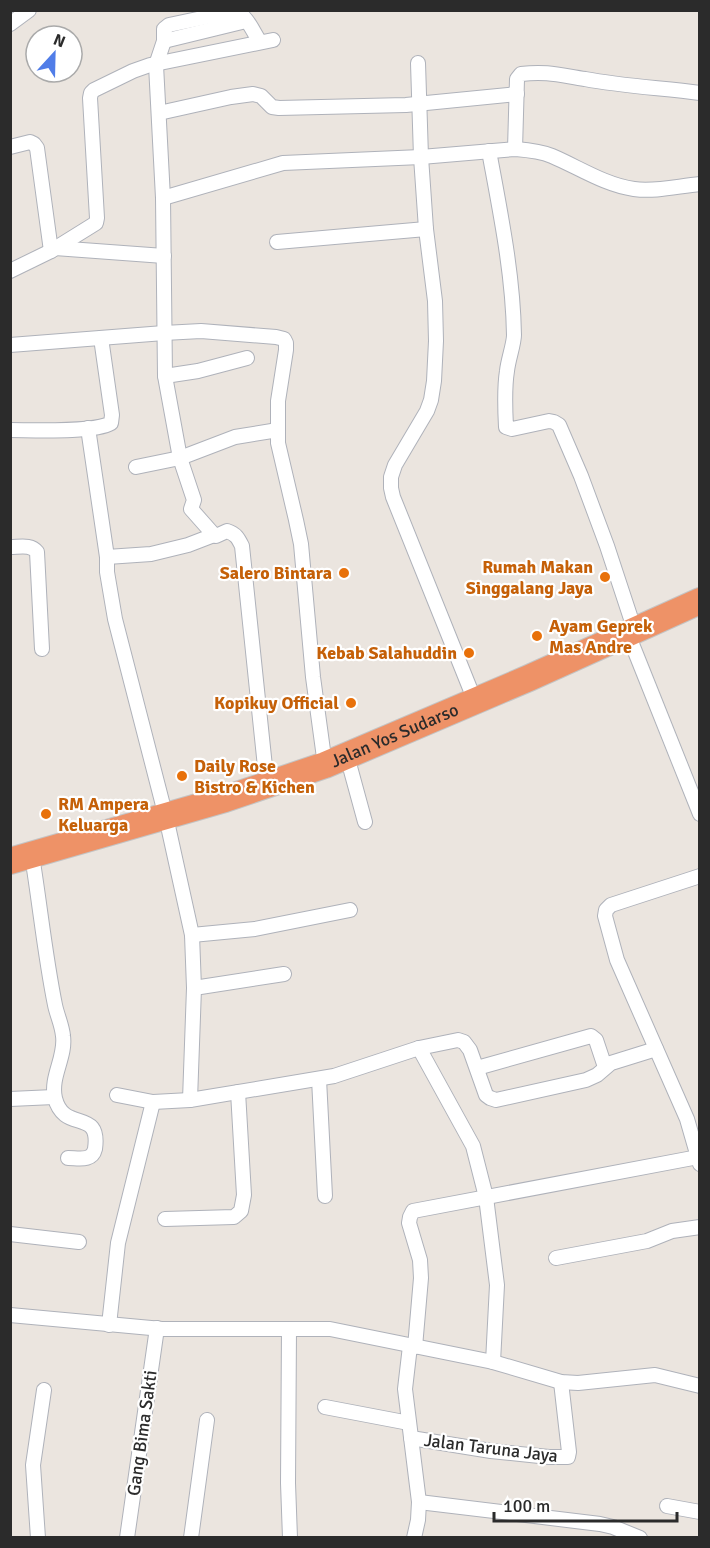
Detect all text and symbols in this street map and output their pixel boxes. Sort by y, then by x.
north arrow [24,24,84,84]
text: N [50,30,68,52]
place label: Rumah Makan Singgalang Jaya [466,556,593,599]
place label: Salero Bintara [220,562,332,584]
marker: Salero Bintara [337,566,351,580]
marker: Rumah Makan Singgalang Jaya [598,570,612,584]
place label: Ayam Geprek Mas Andre [549,615,653,658]
marker: Ayam Geprek Mas Andre [530,629,544,643]
place label: Kebab Salahuddin [316,642,457,664]
marker: Kebab Salahuddin [462,646,476,660]
place label: Kopikuy Official [214,692,339,714]
marker: Kopikuy Official [344,696,358,710]
street label: Jalan Yos Sudarso [327,698,462,772]
place label: Daily Rose Bistro & Kichen [194,755,315,798]
marker: Daily Rose Bistro & Kichen [175,769,189,783]
place label: RM Ampera Keluarga [58,793,149,836]
marker: RM Ampera Keluarga [39,807,53,821]
street label: Gang Bima Sakti [122,1369,162,1497]
street label: Jalan Taruna Jaya [423,1429,559,1467]
scale bar [494,1485,677,1523]
text: 100 m [503,1495,550,1517]

